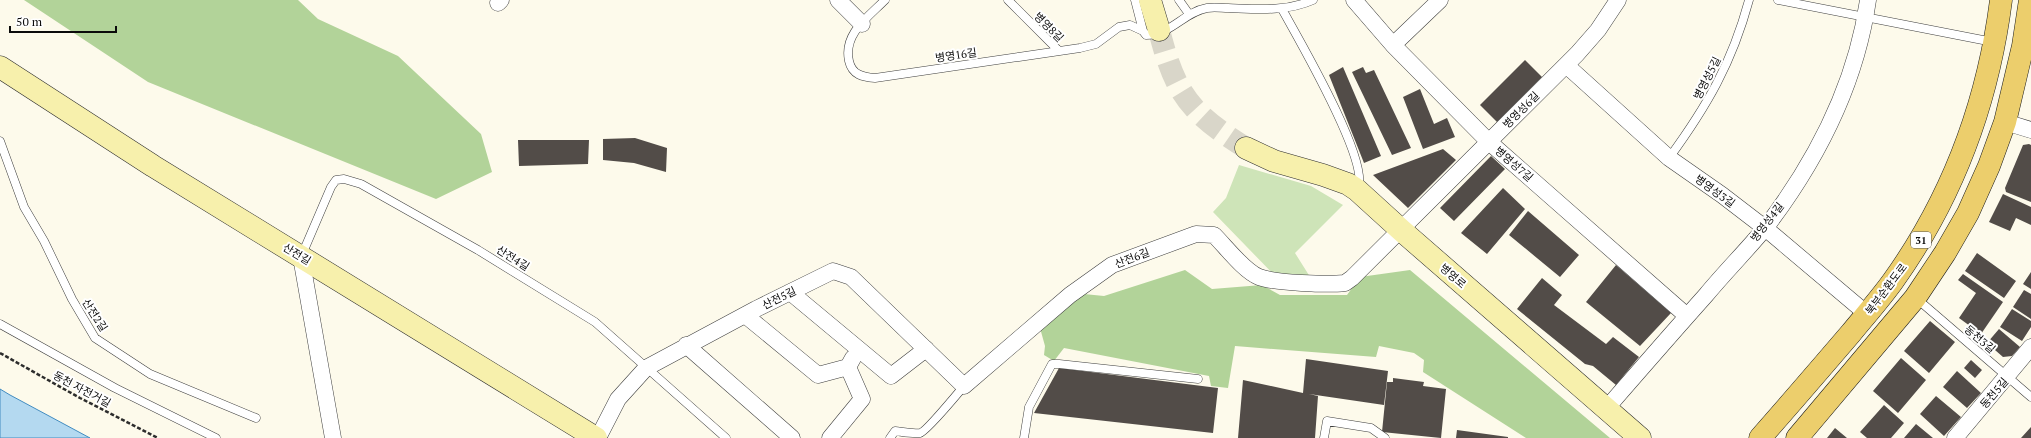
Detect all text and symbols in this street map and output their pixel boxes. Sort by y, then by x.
scale bar [10,8,116,34]
street label: 병영8길 [1031,9,1067,45]
text: 50 m [16,14,43,29]
street label: 병영16길 [934,45,978,65]
street label: 병영성5길 [1690,54,1724,102]
street label: 병영성6길 [1500,89,1542,131]
street label: 병영성7길 [1492,144,1536,184]
street label: 병영성3길 [1692,172,1738,210]
street label: 병영성4길 [1747,199,1787,245]
road number: 31 [1911,232,1931,248]
street label: 산전길 [280,240,314,268]
street label: 산전4길 [494,242,532,274]
street label: 산전6길 [1113,245,1151,271]
street label: 병영로 [1437,261,1469,291]
street label: 북부순환도로 [1862,261,1910,317]
street label: 산전5길 [760,284,798,312]
street label: 산전2길 [79,296,111,334]
street label: 동천3길 [1962,322,1998,356]
street label: 동천 자전거길 [51,368,113,410]
street label: 동천5길 [1977,375,2011,411]

